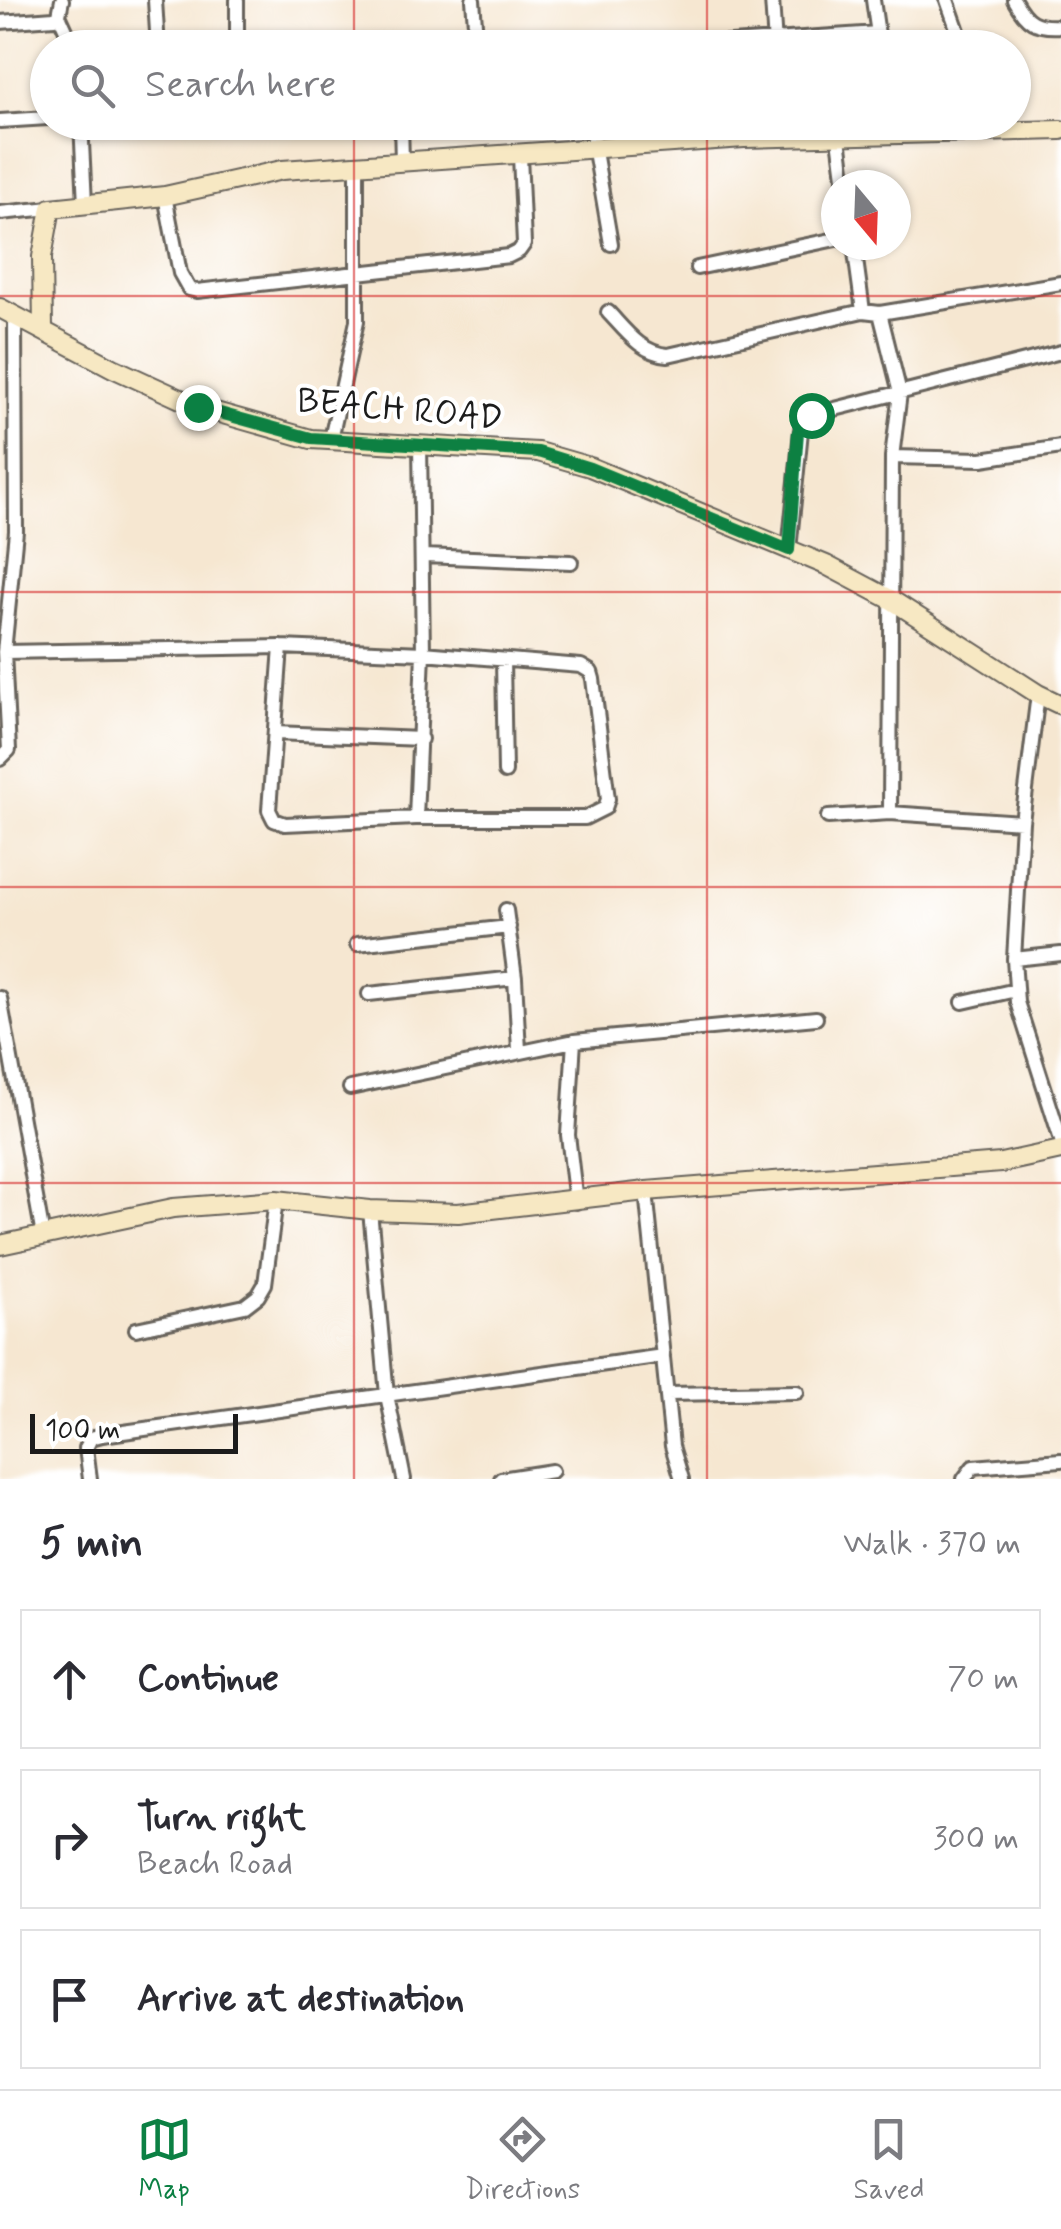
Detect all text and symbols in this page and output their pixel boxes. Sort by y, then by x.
search box [30,30,1031,140]
icon: search [65,58,120,113]
text: Search here [145,61,336,110]
north arrow [821,170,911,260]
street label: BEACH ROAD [295,378,505,442]
route end [176,385,222,431]
route start [789,393,835,439]
scale bar [30,1409,238,1454]
text: 100 m [45,1413,120,1450]
text: 5 min [40,1517,143,1572]
text: Walk · 370 m [843,1523,1021,1565]
icon: ahead [42,1652,97,1707]
text: Continue [137,1655,279,1704]
text: 70 m [947,1658,1019,1700]
text: Turn right [137,1794,306,1843]
icon: right [42,1812,97,1867]
text: 300 m [933,1818,1019,1860]
text: Beach Road [137,1843,293,1885]
icon: arrive [42,1972,97,2027]
text: Arrive at destination [137,1975,464,2024]
tab: Map [137,2112,192,2209]
tab: Directions [465,2112,580,2209]
tab: Saved [854,2112,924,2209]

